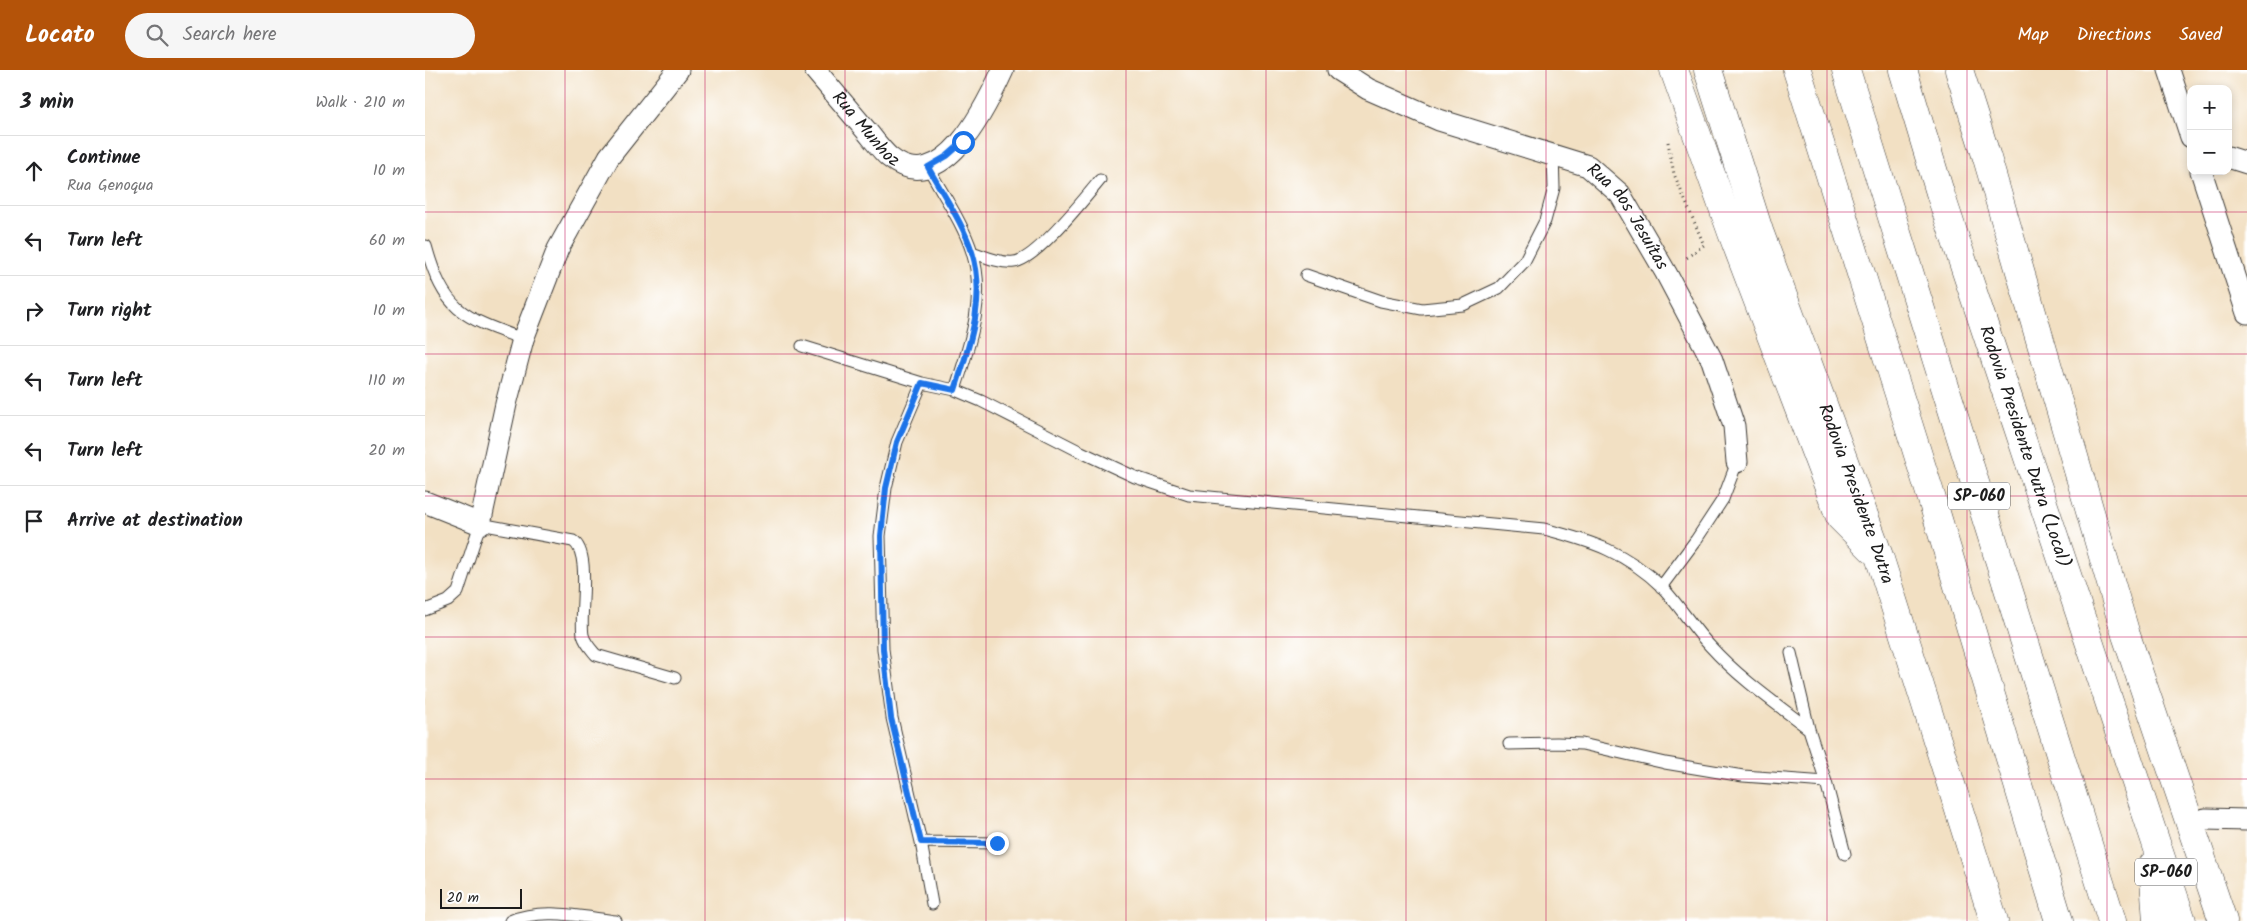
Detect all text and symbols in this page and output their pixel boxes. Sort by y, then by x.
search box [125,13,475,58]
text: Locato [25,16,95,55]
text: Search here [183,20,276,50]
icon: search [143,21,171,49]
text: Map [2017,21,2049,50]
text: Directions [2077,21,2151,50]
text: Saved [2179,21,2222,50]
street label: Rua Munhoz [824,85,906,175]
map controls [2187,85,2232,175]
button: + [2187,85,2232,130]
text: 3 min [20,86,74,119]
text: Walk · 210 m [315,90,405,115]
button: − [2187,130,2232,175]
route start [952,131,975,154]
text: Continue [67,143,140,173]
street label: Rua dos Jesuítas [1580,156,1676,276]
icon: ahead [20,157,48,185]
text: 10 m [373,158,405,183]
text: Rua Genoqua [67,173,154,198]
text: Turn left [67,226,142,256]
icon: left [20,227,48,255]
text: 60 m [369,228,405,253]
text: Turn right [67,296,152,326]
icon: right [20,297,48,325]
text: 10 m [373,298,405,323]
street label: Rodovia Presidente Dutra (Local) [1971,322,2078,572]
text: Turn left [67,366,142,396]
icon: left [20,367,48,395]
text: 110 m [368,368,405,393]
street label: Rodovia Presidente Dutra [1810,400,1901,588]
text: Turn left [67,436,142,466]
icon: left [20,437,48,465]
text: 20 m [369,438,405,463]
road number: SP-060 [1948,482,2010,510]
text: Arrive at destination [67,506,243,536]
icon: arrive [20,507,48,535]
route end [986,832,1009,855]
road number: SP-060 [2135,859,2197,886]
scale bar [440,886,523,909]
text: 20 m [447,887,479,909]

